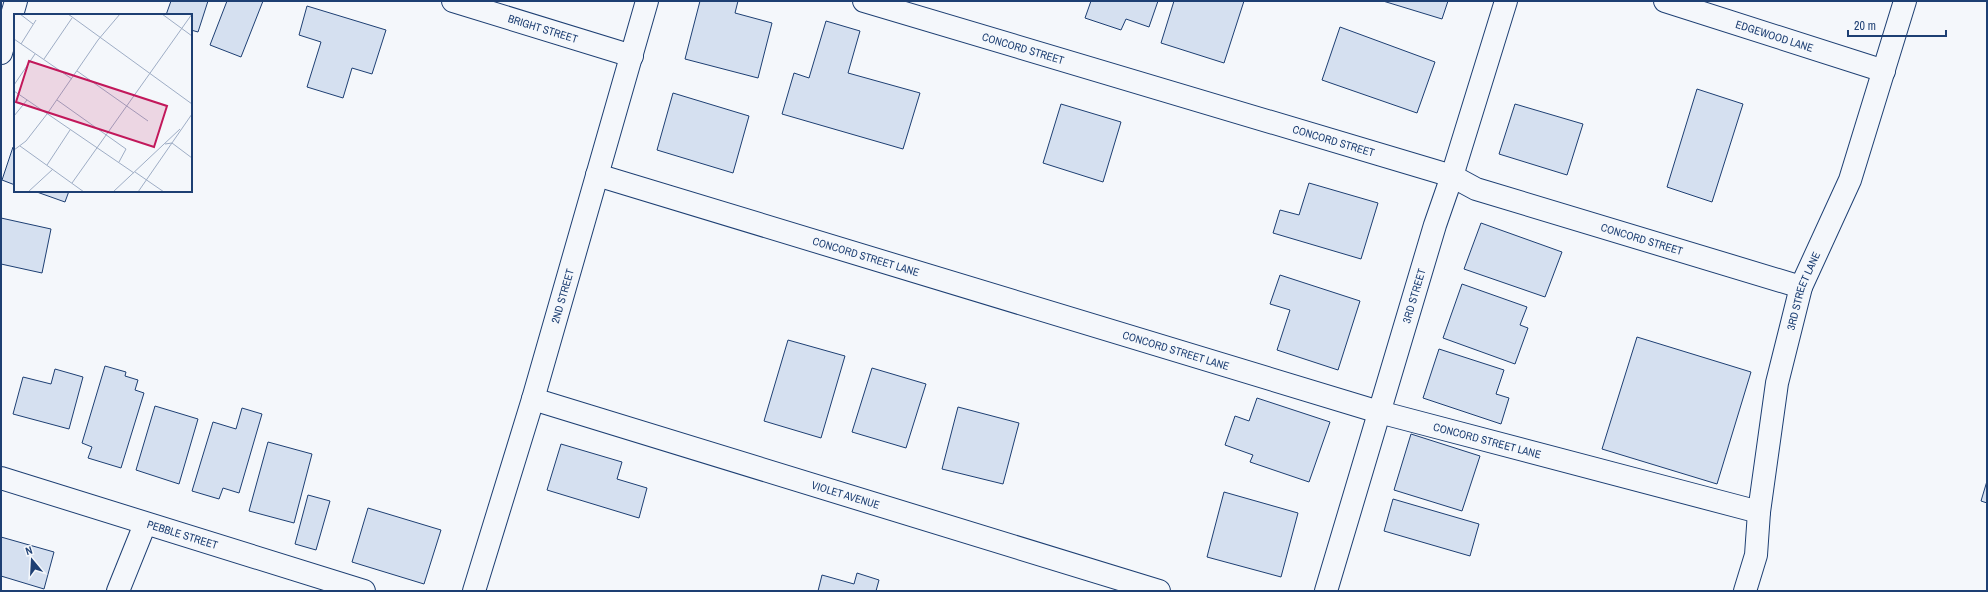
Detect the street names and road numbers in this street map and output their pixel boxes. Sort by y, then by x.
street label: BRIGHT STREET [506,11,580,46]
street label: EDGEWOOD LANE [1734,17,1815,55]
street label: CONCORD STREET [980,30,1066,67]
street label: CONCORD STREET [1291,122,1377,160]
street label: CONCORD STREET [1599,220,1685,258]
street label: CONCORD STREET LANE [811,234,921,279]
street label: 3RD STREET LANE [1784,249,1823,331]
street label: 3RD STREET [1399,266,1429,325]
street label: 2ND STREET [548,267,577,325]
street label: CONCORD STREET LANE [1121,328,1231,373]
street label: CONCORD STREET LANE [1432,420,1543,461]
street label: VIOLET AVENUE [810,478,881,512]
street label: PEBBLE STREET [145,517,220,552]

